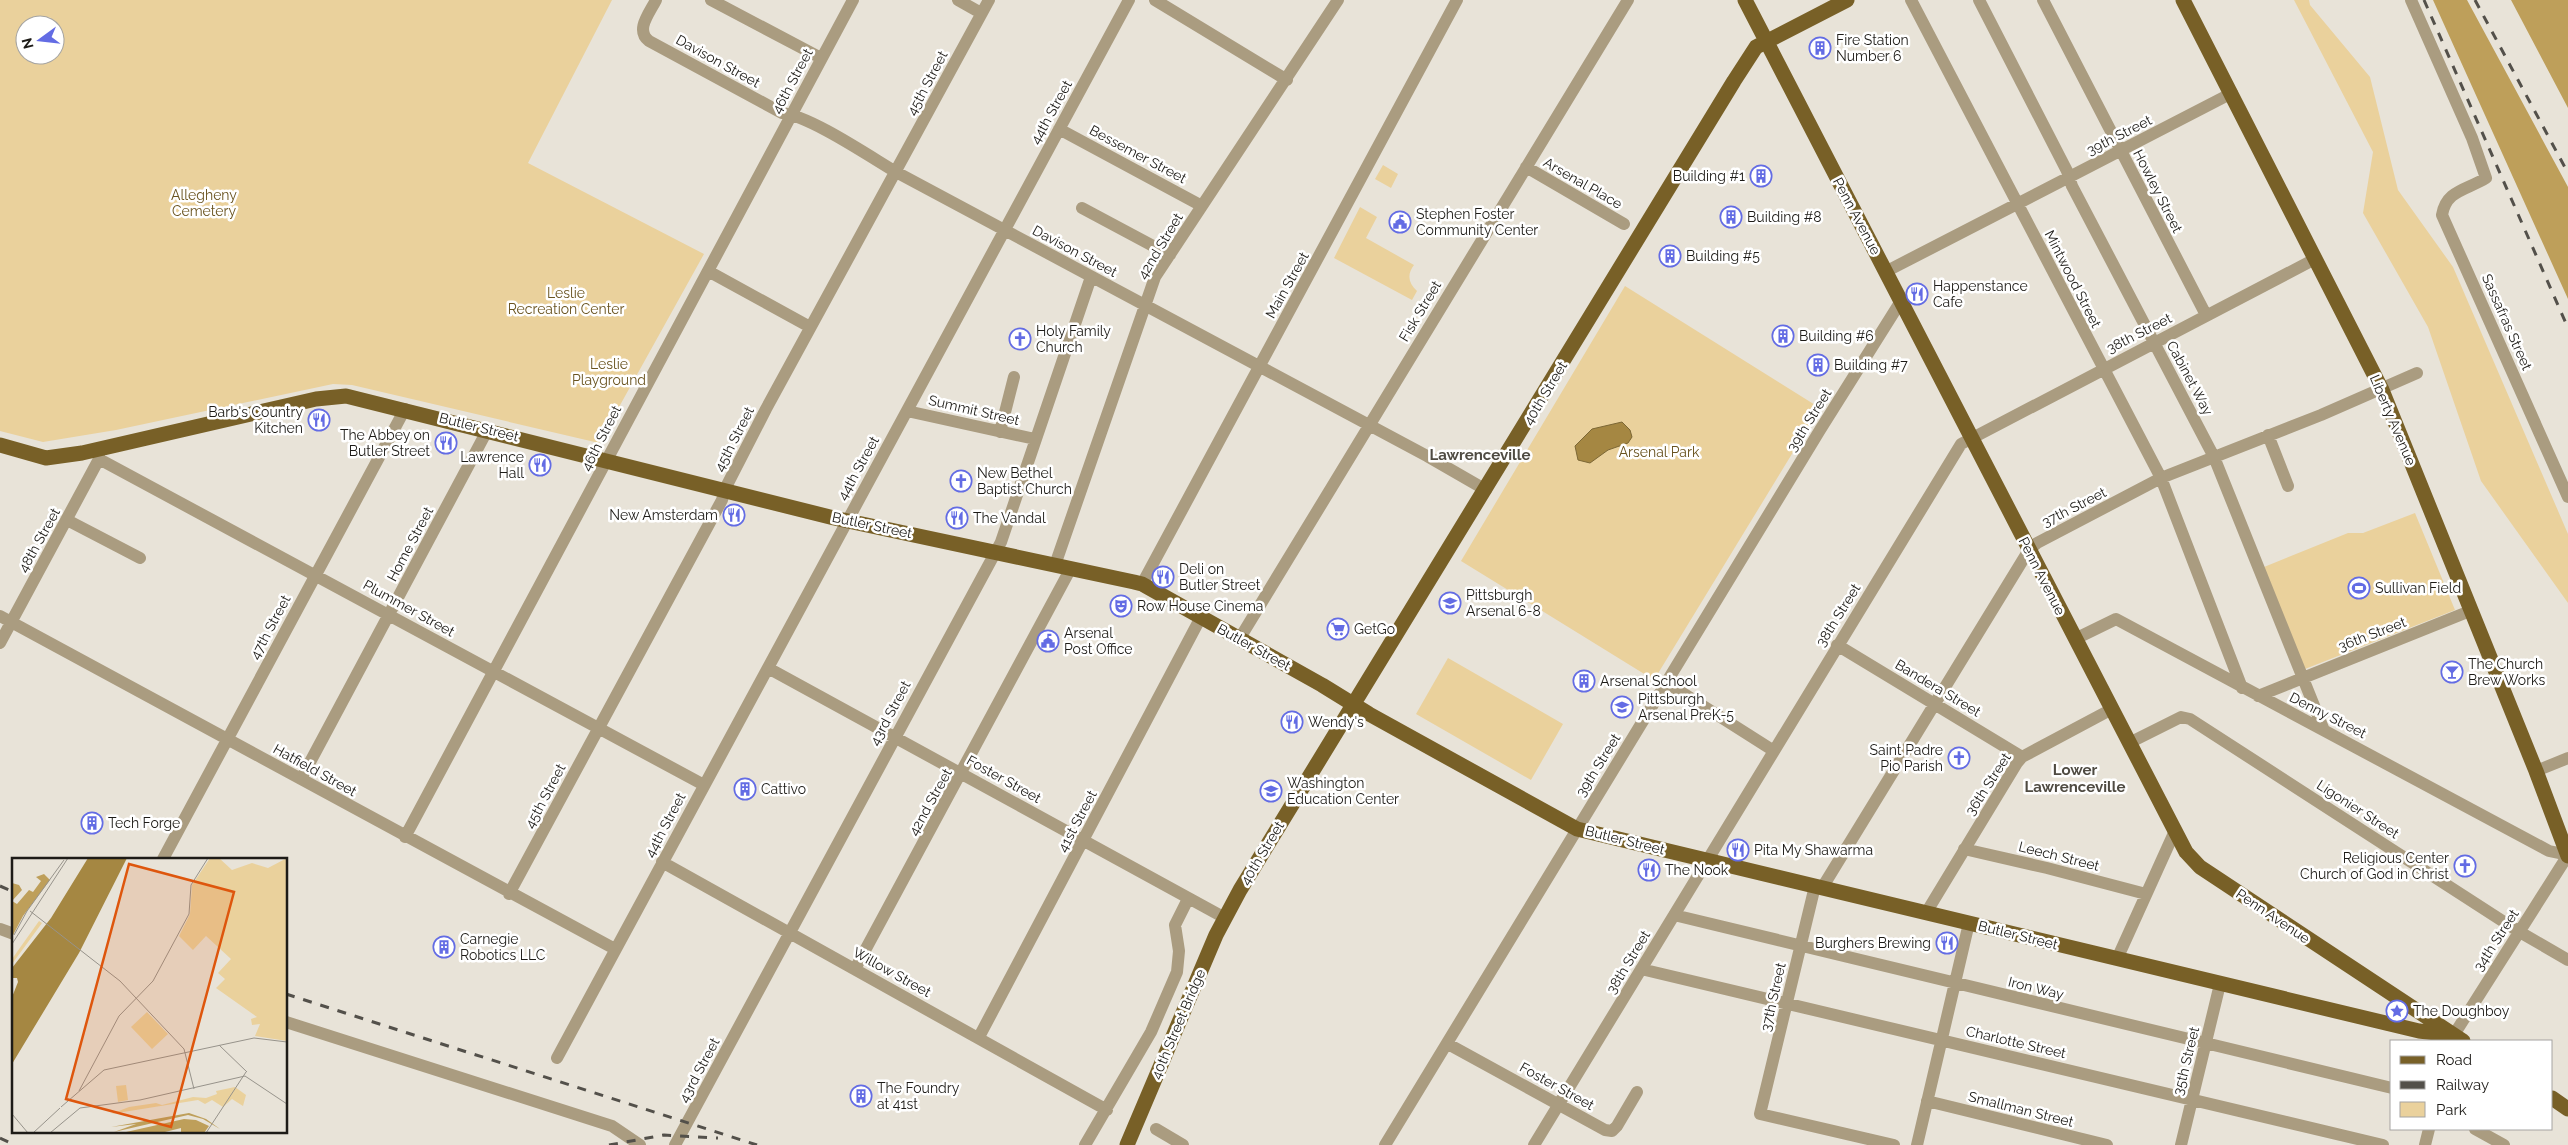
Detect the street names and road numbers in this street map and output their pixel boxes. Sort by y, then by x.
street label: Davison Street [673,31,763,91]
street label: 46th Street [768,45,816,116]
street label: 45th Street [903,48,951,118]
street label: 44th Street [1027,77,1075,147]
street label: 39th Street [2084,112,2154,158]
street label: Bessemer Street [1087,122,1189,186]
street label: Howley Street [2130,147,2186,235]
street label: Arsenal Place [1541,154,1625,212]
street label: Penn Avenue [1830,175,1884,257]
street label: 42nd Street [1134,210,1186,282]
street label: Davison Street [1030,222,1120,280]
street label: Mintwood Street [2042,228,2105,331]
street label: Main Street [1262,249,1312,321]
street label: Sassafras Street [2479,271,2535,373]
street label: Fisk Street [1396,278,1444,344]
street label: 38th Street [2104,310,2175,356]
street label: Cabinet Way [2164,338,2216,418]
street label: 40th Street [1520,358,1570,428]
street label: Liberty Avenue [2367,372,2419,468]
street label: 39th Street [1783,385,1835,454]
street label: Summit Street [927,392,1021,428]
street label: 46th Street [578,402,624,473]
street label: 45th Street [711,404,757,474]
street label: Butler Street [438,409,521,445]
street label: 44th Street [834,433,882,503]
street label: 37th Street [2039,484,2109,530]
street label: Home Street [384,504,436,584]
street label: 48th Street [15,505,63,575]
street label: Butler Street [831,509,914,541]
street label: Penn Avenue [2015,534,2069,618]
street label: Plummer Street [361,576,458,640]
street label: 38th Street [1812,580,1864,649]
street label: 47th Street [246,592,294,662]
street label: 36th Street [2336,614,2408,654]
street label: Butler Street [1215,620,1294,674]
street label: Bandera Street [1892,656,1984,720]
street label: 43rd Street [866,678,914,748]
street label: Denny Street [2287,689,2369,741]
street label: 39th Street [1572,730,1624,799]
street label: Hatfield Street [271,741,360,800]
street label: 36th Street [1962,750,2014,818]
street label: Foster Street [964,752,1044,806]
street label: 45th Street [521,761,569,831]
street label: 42nd Street [905,765,955,838]
street label: Ligonier Street [2314,777,2402,842]
street label: 41st Street [1054,787,1100,855]
street label: 44th Street [641,790,689,860]
street label: 40th Street [1237,818,1287,888]
street label: Butler Street [1584,822,1667,858]
street label: Leech Street [2017,838,2101,874]
street label: Penn Avenue [2233,885,2313,947]
street label: 34th Street [2470,906,2522,974]
street label: Butler Street [1977,917,2060,953]
street label: 38th Street [1603,927,1653,997]
street label: Willow Street [850,944,934,1000]
street label: 37th Street [1757,961,1789,1033]
street label: 40th Street Bridge [1148,967,1208,1081]
street label: Iron Way [2007,973,2066,1003]
street label: Charlotte Street [1964,1023,2068,1061]
street label: 35th Street [2170,1025,2202,1097]
street label: 43rd Street [675,1035,723,1105]
street label: Foster Street [1517,1059,1597,1113]
street label: Smallman Street [1967,1088,2075,1130]

